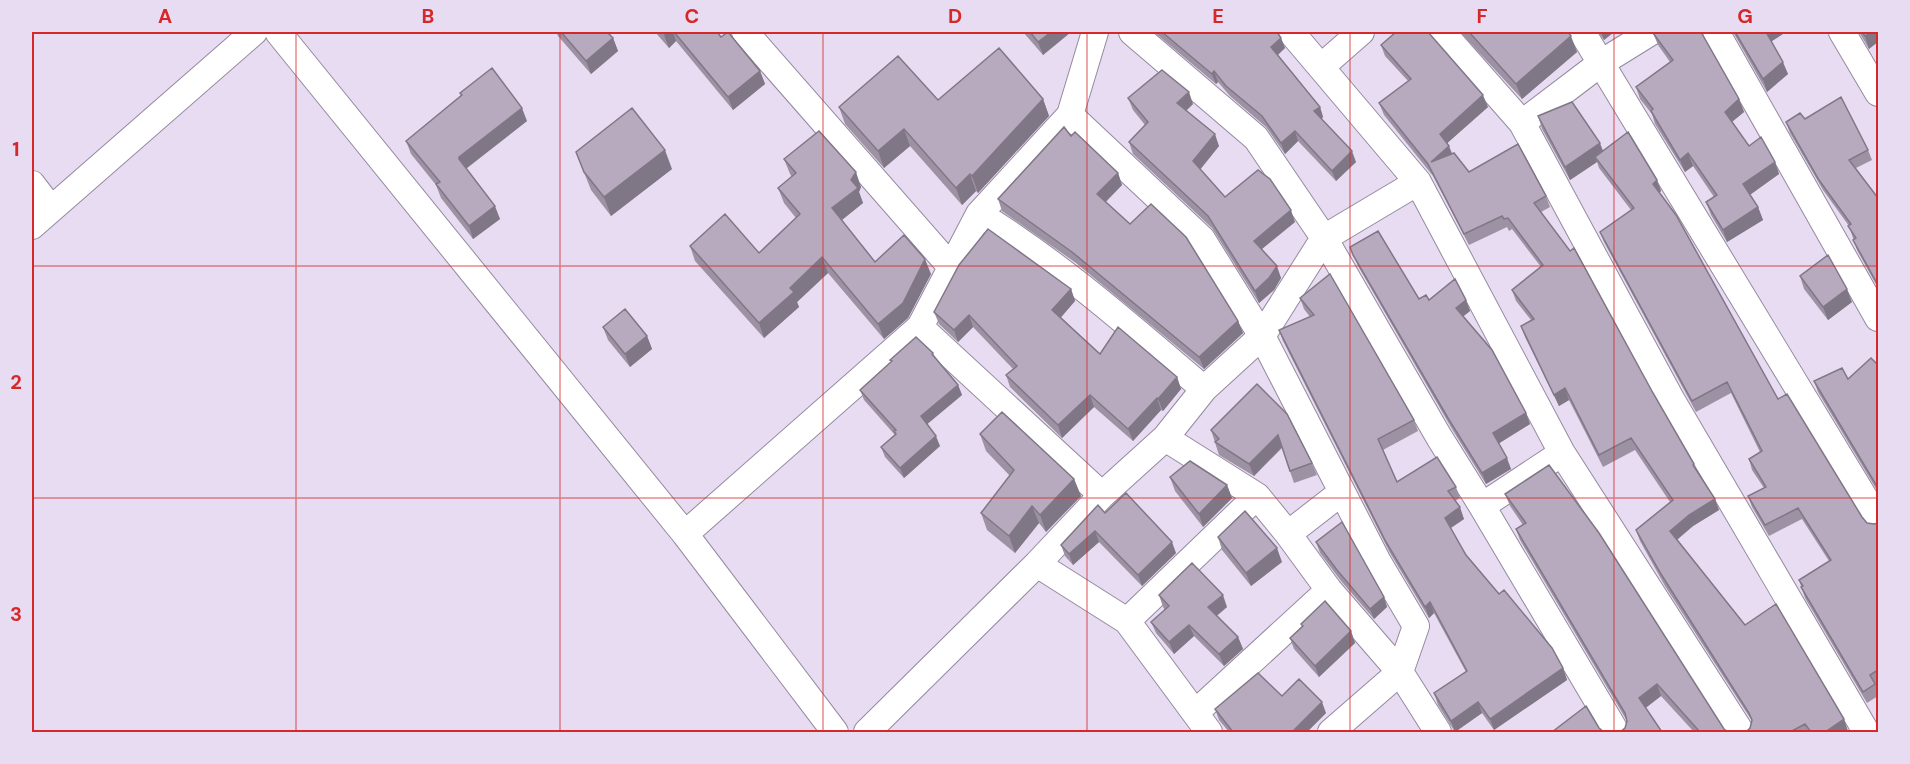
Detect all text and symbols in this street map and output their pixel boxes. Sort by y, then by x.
text: A [158,3,172,29]
text: B [422,3,434,29]
text: C [685,3,699,29]
text: D [948,3,962,29]
text: E [1212,3,1224,29]
text: F [1476,3,1488,29]
text: G [1737,3,1753,29]
text: 1 [12,136,20,162]
text: 2 [10,369,22,395]
text: 3 [10,601,22,627]

